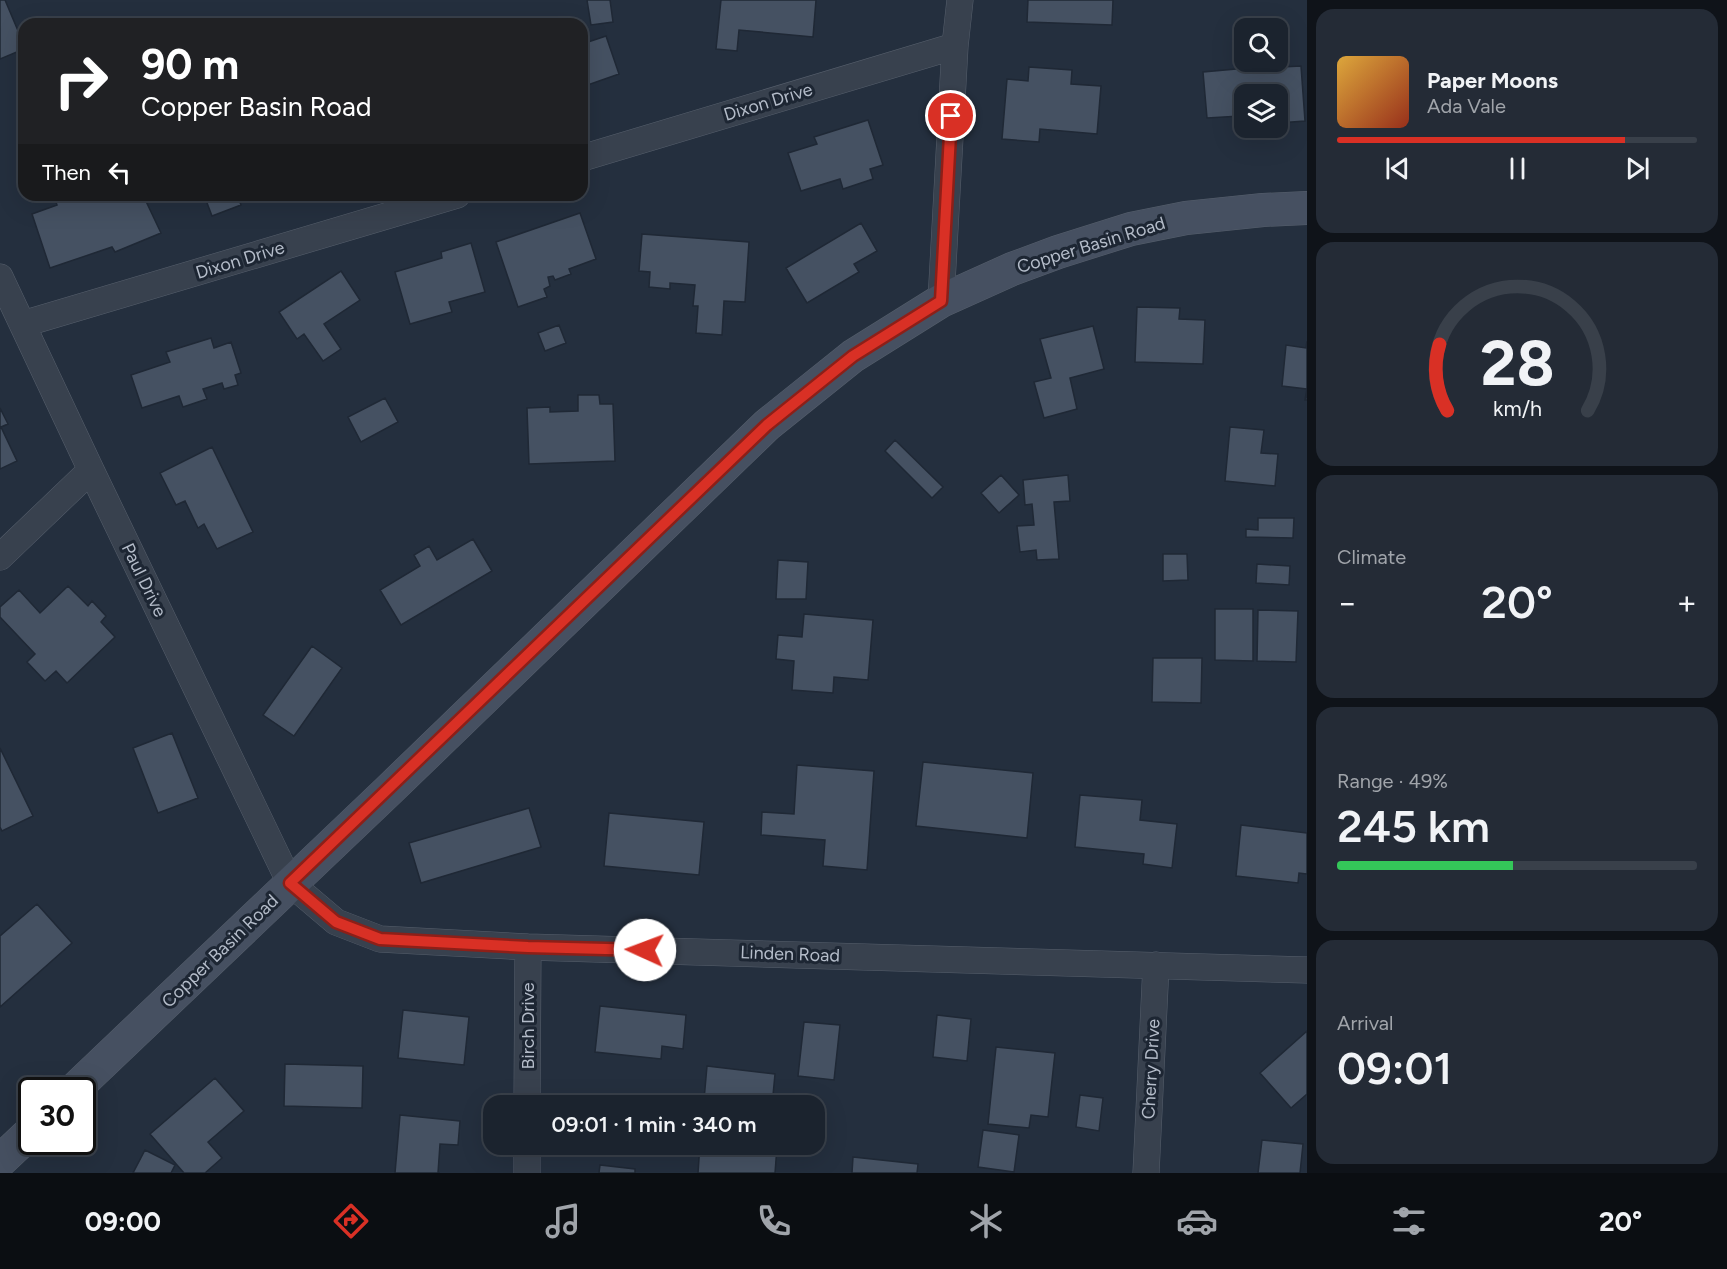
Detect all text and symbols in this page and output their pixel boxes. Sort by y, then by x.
map controls [1234,18,1288,138]
button: search [1234,18,1288,72]
text: 90 m [141,39,239,90]
icon: right [42,42,120,120]
text: Paper Moons [1427,67,1558,94]
street label: Dixon Drive [721,78,815,126]
button: layers [1234,84,1288,138]
text: Copper Basin Road [141,90,372,123]
pin [925,90,976,141]
text: Ada Vale [1427,94,1506,118]
icon: arrive [934,99,967,132]
icon: previous [1381,152,1414,185]
icon: pause [1501,152,1534,185]
icon: next [1621,152,1654,185]
icon: left [103,156,136,189]
text: Then [42,159,91,186]
street label: Copper Basin Road [1014,212,1168,278]
street label: Dixon Drive [193,236,287,284]
text: 28 [1480,326,1554,401]
text: km/h [1493,396,1541,421]
street label: Paul Drive [117,539,171,621]
text: Climate [1337,545,1406,569]
text: 20° [1481,575,1553,629]
text: − [1337,583,1358,622]
text: + [1676,583,1697,622]
text: Range · 49% [1337,769,1448,793]
text: 245 km [1337,799,1490,853]
street label: Copper Basin Road [157,890,283,1012]
position arrow [613,918,677,982]
street label: Linden Road [740,941,840,967]
street label: Birch Drive [517,982,539,1070]
text: Arrival [1337,1011,1393,1035]
street label: Cherry Drive [1137,1018,1165,1120]
text: 09:01 [1337,1041,1452,1095]
speed limit sign: 30 [18,1077,96,1155]
text: 09:01 · 1 min · 340 m [552,1111,756,1138]
icon: directions [330,1200,372,1242]
icon: music [542,1200,584,1242]
icon: phone [753,1200,795,1242]
icon: climate [965,1200,1007,1242]
icon: car [1176,1200,1218,1242]
icon: filters [1388,1200,1430,1242]
text: 09:00 [85,1205,161,1238]
text: 20° [1599,1205,1642,1238]

